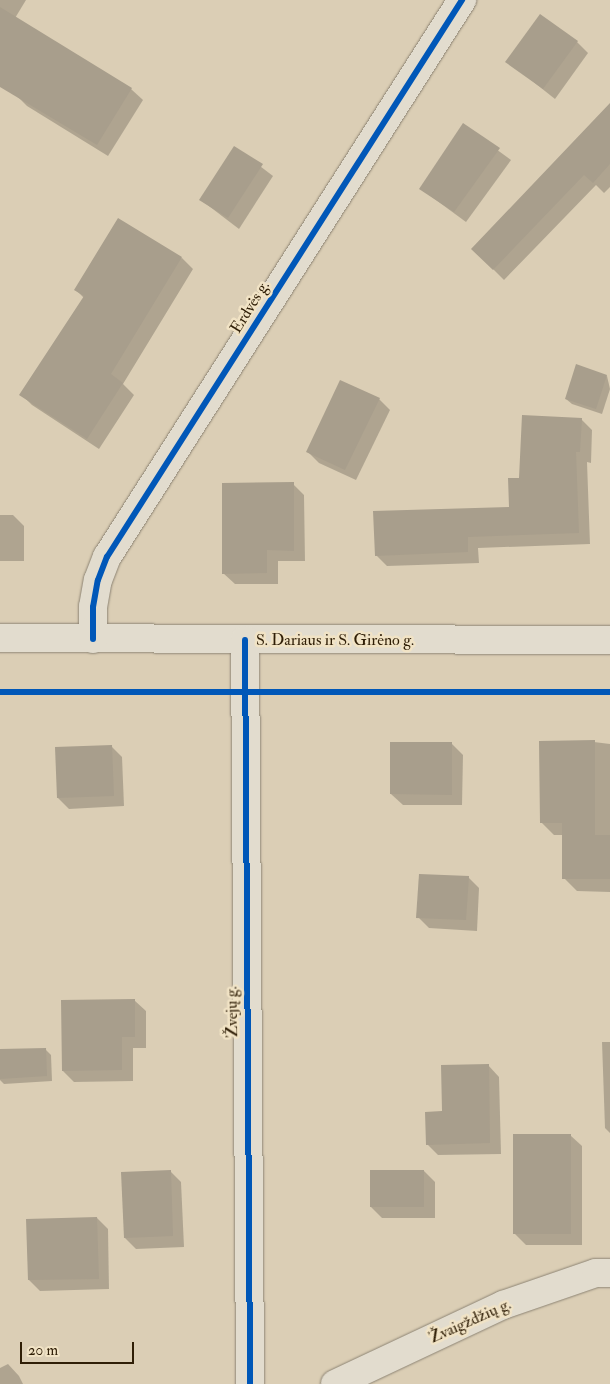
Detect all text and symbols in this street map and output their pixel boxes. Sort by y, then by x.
street label: Erdvės g. [226,277,274,337]
street label: S. Dariaus ir S. Girėno g. [256,630,414,650]
street label: Žvejų g. [222,986,242,1038]
street label: Žvaigždžių g. [426,1294,514,1348]
scale bar [22,1332,136,1364]
text: 20 m [28,1341,58,1360]

